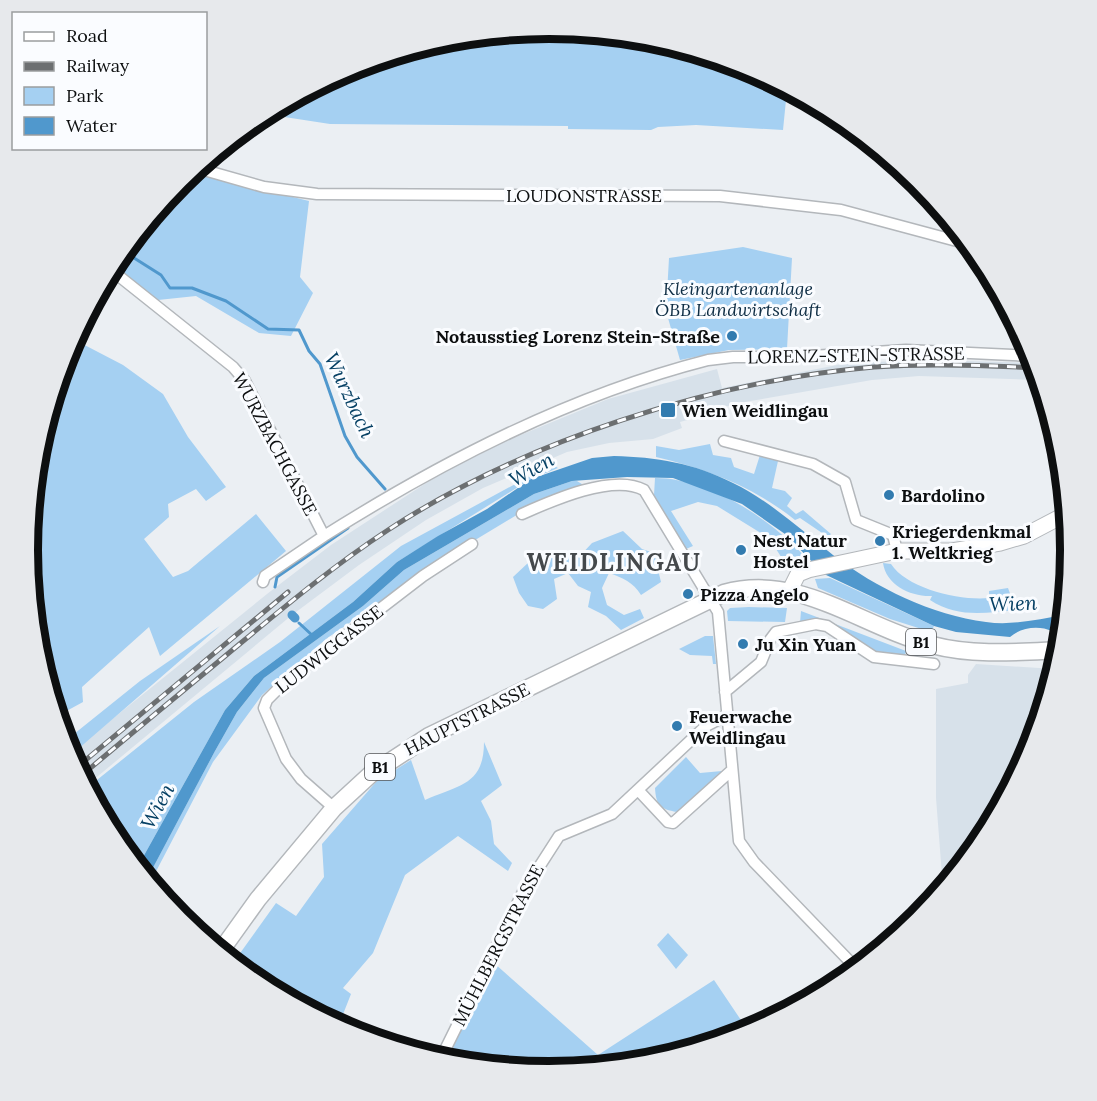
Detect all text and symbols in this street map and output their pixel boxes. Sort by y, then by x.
legend [12,12,207,150]
text: Road [66,24,108,47]
text: Railway [66,54,130,77]
text: Park [66,84,104,107]
text: Water [66,114,117,137]
street label: LOUDONSTRASSE [506,184,662,207]
park label: Kleingartenanlage ÖBB Landwirtschaft [655,277,821,321]
place label: Notausstieg Lorenz Stein-Straße [436,325,720,348]
marker: Notausstieg Lorenz Stein-Straße [725,329,739,343]
street label: LORENZ-STEIN-STRASSE [747,342,965,368]
water label: Wurzbach [319,348,381,442]
street label: WURZBACHGASSE [228,369,322,519]
place label: Wien Weidlingau [682,399,828,422]
marker: Wien Weidlingau [659,401,677,419]
water label: Wien [504,446,559,492]
place label: Bardolino [901,484,985,507]
marker: Bardolino [882,488,896,502]
place label: Kriegerdenkmal 1. Weltkrieg [892,520,1032,564]
place label: Nest Natur Hostel [753,529,847,573]
marker: Kriegerdenkmal 1. Weltkrieg [873,534,887,548]
marker: Nest Natur Hostel [734,543,748,557]
district label: WEIDLINGAU [527,547,701,578]
place label: Pizza Angelo [700,583,809,606]
marker: Pizza Angelo [681,587,695,601]
water label: Wien [989,590,1038,616]
street label: LUDWIGGASSE [270,600,388,698]
road number: B1 [906,629,936,655]
place label: Ju Xin Yuan [755,633,857,656]
marker: Ju Xin Yuan [736,637,750,651]
street label: HAUPTSTRASSE [400,677,534,761]
place label: Feuerwache Weidlingau [689,705,792,749]
marker: Feuerwache Weidlingau [670,719,684,733]
road number: B1 [365,754,395,780]
water label: Wien [135,778,180,833]
street label: MÜHLBERGSTRASSE [447,860,549,1030]

